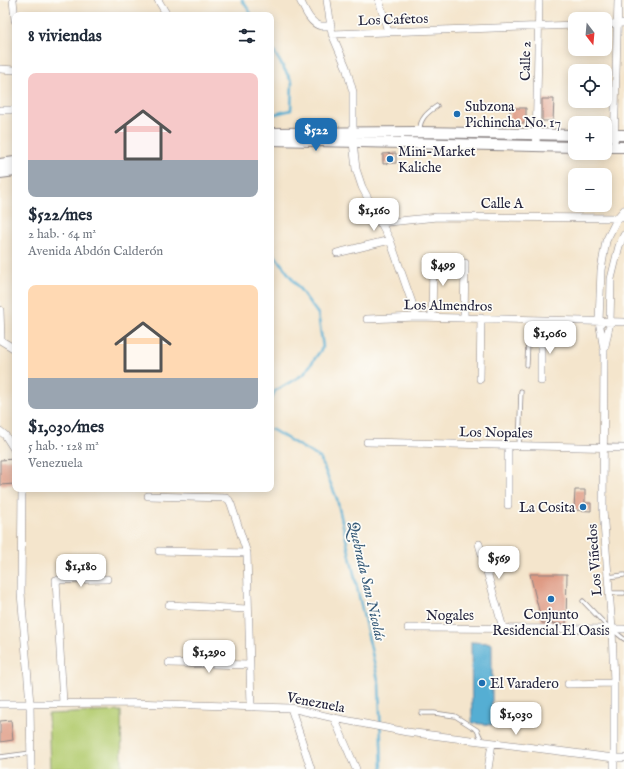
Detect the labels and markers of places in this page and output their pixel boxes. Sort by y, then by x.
place label: Subzona Pichincha No. 17 [465,98,561,132]
marker: Subzona Pichincha No. 17 [452,109,462,119]
pin: $522 [292,118,340,152]
place label: Mini-Market Kaliche [398,143,476,177]
marker: Mini-Market Kaliche [385,154,395,164]
pin: $1,160 [341,198,407,232]
pin: $499 [419,253,467,287]
pin: $1,060 [517,321,583,355]
place label: La Cosita [519,499,576,517]
marker: La Cosita [578,502,588,512]
pin: $569 [475,546,523,580]
pin: $1,180 [48,554,114,588]
marker: Conjunto Residencial El Oasis [546,594,556,604]
place label: Conjunto Residencial El Oasis [492,606,610,640]
pin: $1,290 [176,640,242,674]
place label: El Varadero [490,675,559,693]
marker: El Varadero [477,678,487,688]
pin: $1,030 [483,702,549,736]

